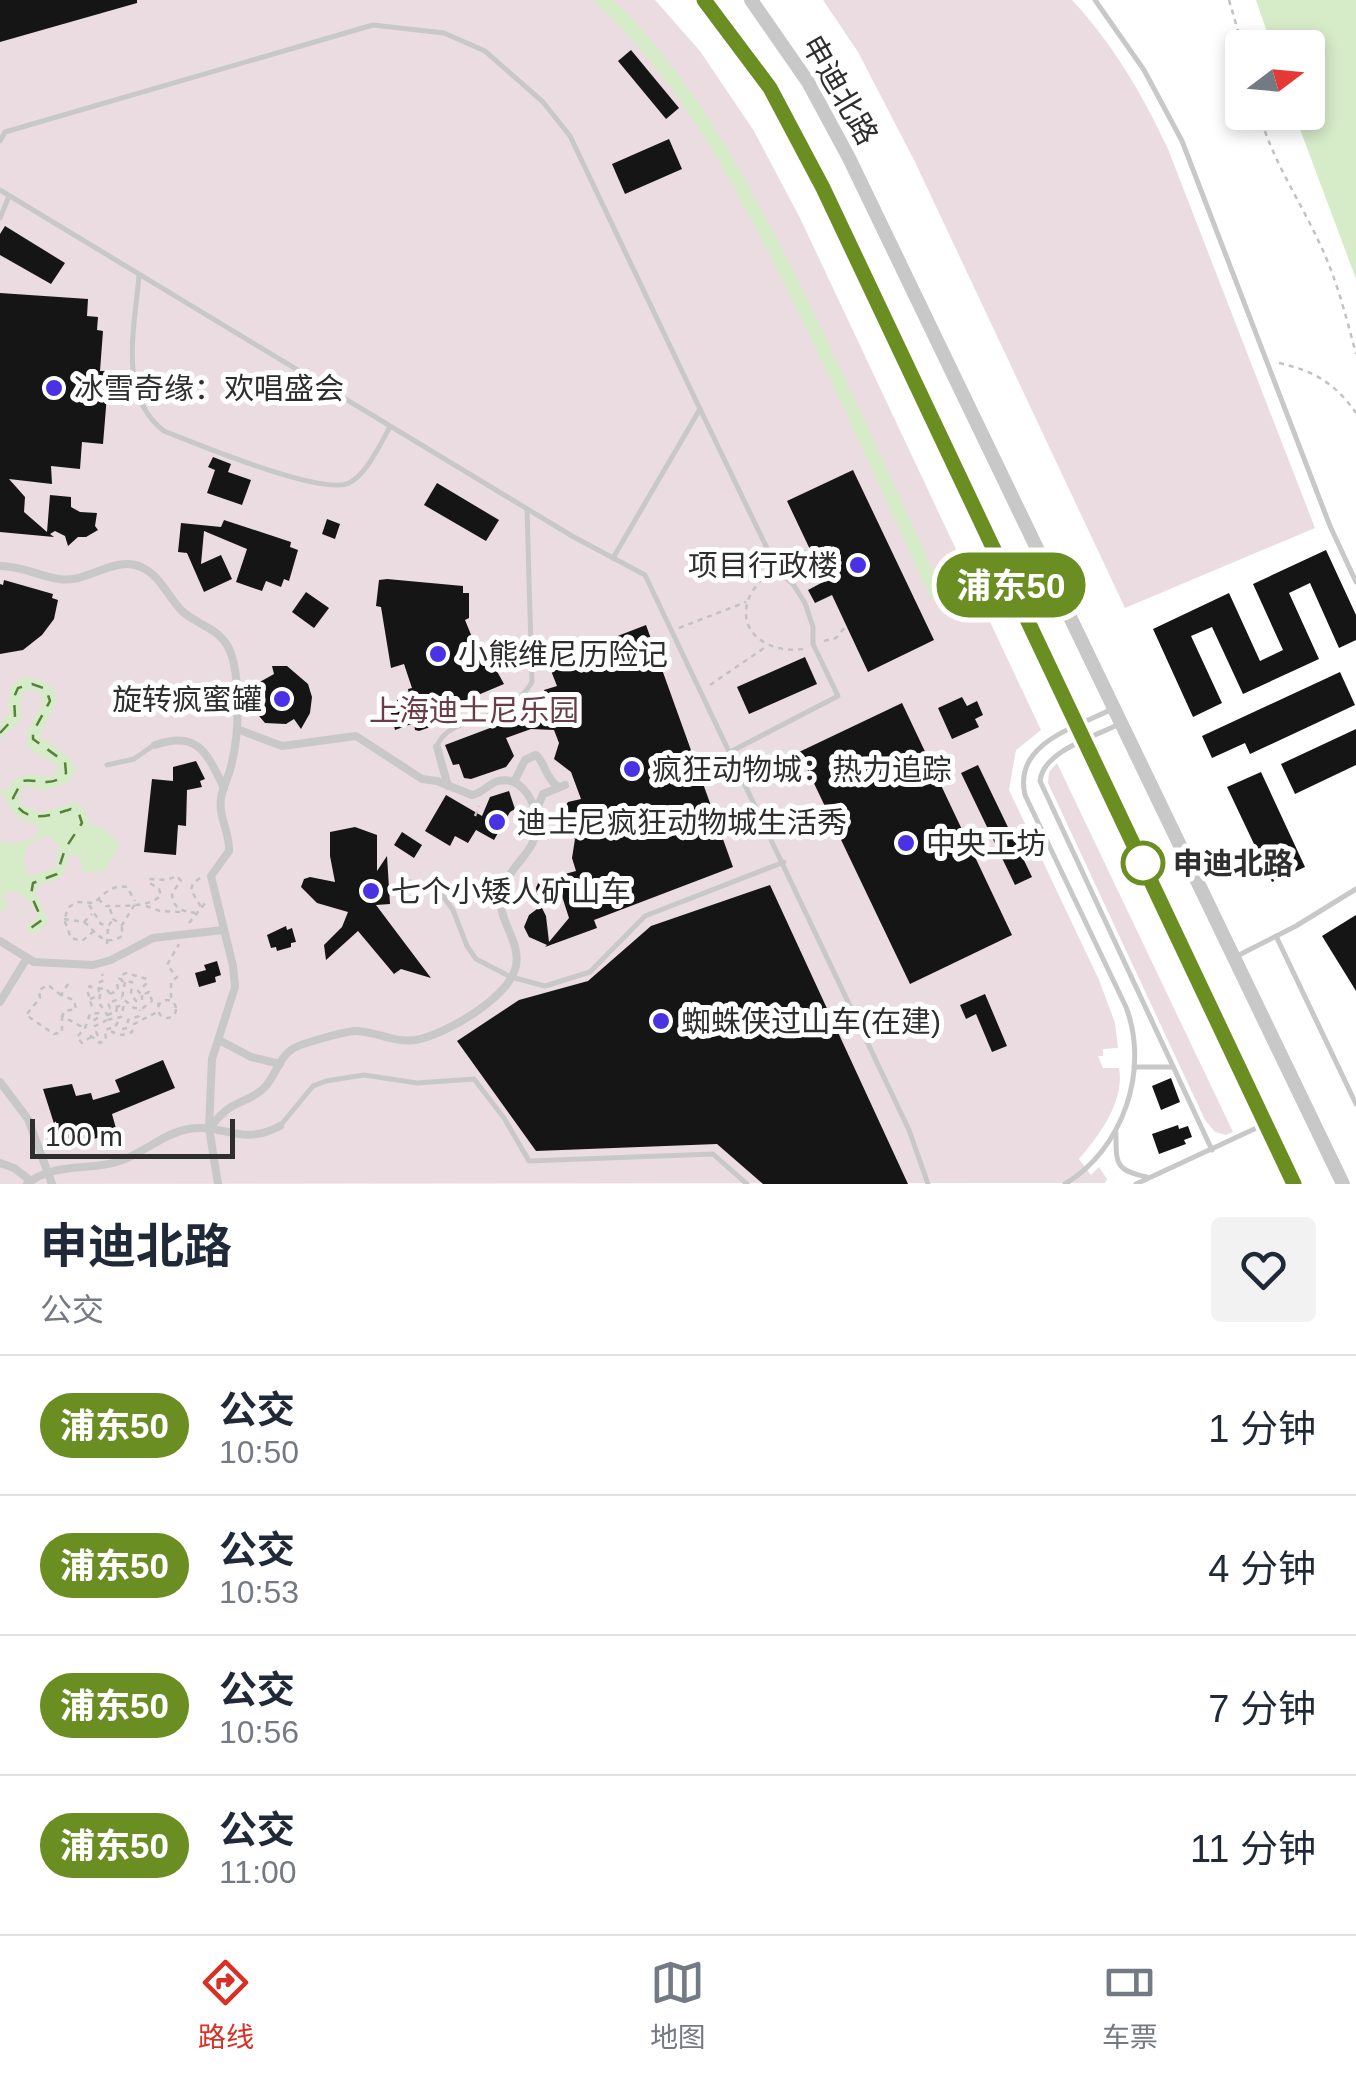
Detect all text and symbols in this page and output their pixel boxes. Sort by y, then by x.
street label: 申迪北路 [796,30,884,150]
north arrow [1225,30,1325,130]
map controls [1225,30,1325,130]
place label: 冰雪奇缘：欢唱盛会 [74,372,344,405]
marker: 冰雪奇缘：欢唱盛会 [43,377,65,399]
place label: 项目行政楼 [688,549,838,582]
line badge: 浦东50 [941,552,1081,618]
marker: 项目行政楼 [847,554,869,576]
text: 浦东50 [957,566,1065,605]
place label: 小熊维尼历险记 [458,638,668,671]
marker: 小熊维尼历险记 [427,643,449,665]
place label: 旋转疯蜜罐 [112,683,262,716]
marker: 旋转疯蜜罐 [271,688,293,710]
park label: 上海迪士尼乐园 [369,694,579,727]
place label: 疯狂动物城：热力追踪 [652,753,952,786]
marker: 疯狂动物城：热力追踪 [621,758,643,780]
place label: 迪士尼疯狂动物城生活秀 [517,806,847,839]
marker: 迪士尼疯狂动物城生活秀 [486,811,508,833]
place label: 中央工坊 [926,827,1046,860]
marker: 中央工坊 [895,832,917,854]
marker: 申迪北路 [1122,842,1164,884]
place label: 申迪北路 [1173,847,1293,880]
place label: 七个小矮人矿山车 [391,875,631,908]
marker: 七个小矮人矿山车 [360,880,382,902]
place label: 蜘蛛侠过山车(在建) [681,1005,941,1038]
marker: 蜘蛛侠过山车(在建) [650,1010,672,1032]
scale bar [30,1114,235,1158]
text: 100 m [45,1121,123,1152]
button: heart [1211,1217,1316,1322]
text: 申迪北路 [40,1220,232,1273]
text: 公交 [40,1292,104,1328]
text: 公交 [219,1389,295,1431]
text: 浦东50 [60,1406,169,1445]
text: 1 分钟 [1208,1408,1316,1450]
text: 10:50 [219,1434,299,1470]
text: 公交 [219,1529,295,1571]
text: 浦东50 [60,1546,169,1585]
text: 4 分钟 [1208,1548,1316,1590]
text: 10:53 [219,1574,299,1610]
text: 公交 [219,1669,295,1711]
text: 浦东50 [60,1686,169,1725]
text: 7 分钟 [1208,1688,1316,1730]
text: 10:56 [219,1714,299,1750]
text: 公交 [219,1809,295,1851]
text: 浦东50 [60,1826,169,1865]
text: 11 分钟 [1190,1828,1316,1870]
text: 11:00 [219,1854,297,1890]
tab: 路线 [198,1955,254,2055]
tab: 地图 [650,1955,706,2055]
tab: 车票 [1102,1955,1158,2055]

